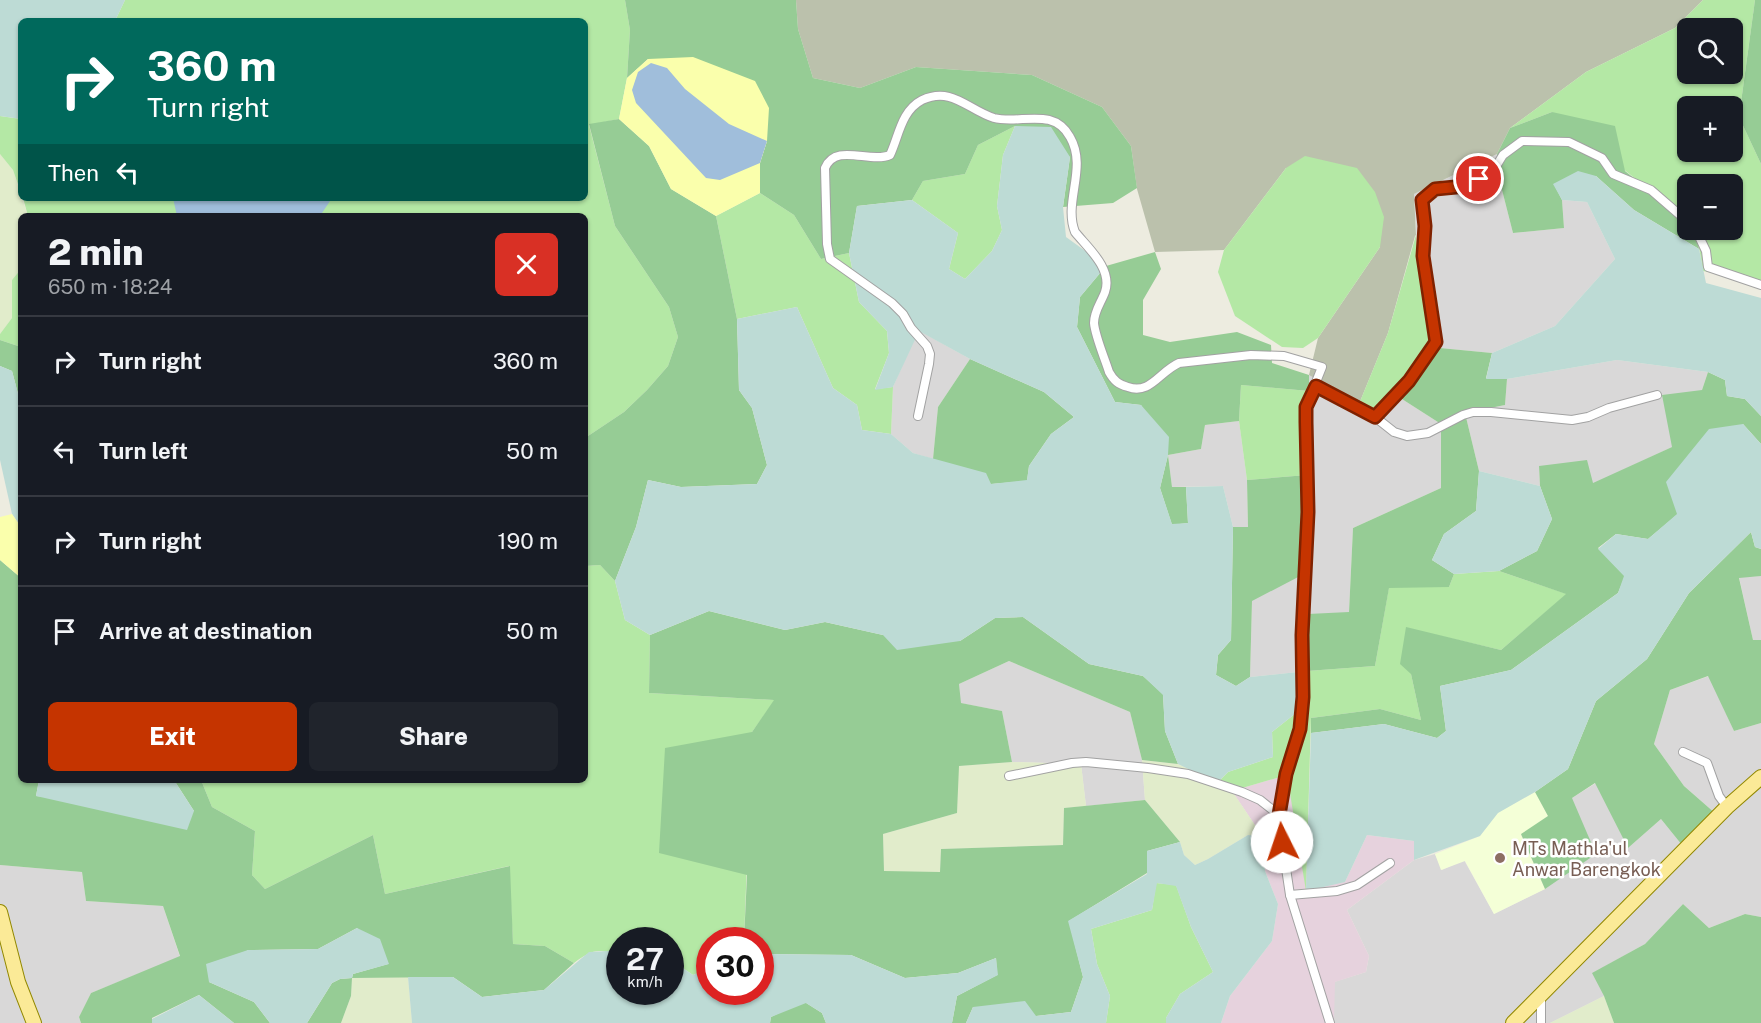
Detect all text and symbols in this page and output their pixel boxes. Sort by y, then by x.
map controls [1677,18,1743,240]
button: search [1677,18,1743,84]
text: 360 m [147,41,277,90]
icon: right [48,42,126,120]
text: Turn right [147,91,270,123]
button: + [1677,96,1743,162]
pin [1453,153,1504,204]
icon: left [111,156,144,189]
text: Then [48,160,99,186]
icon: arrive [1462,162,1495,195]
button: − [1677,174,1743,240]
text: 2 min [48,231,144,273]
button: close [495,233,558,296]
text: 650 m · 18:24 [48,275,172,299]
icon: right [48,345,81,378]
text: Turn right [99,348,202,374]
text: 360 m [493,348,558,374]
icon: left [48,435,81,468]
text: Turn left [99,438,188,464]
text: 50 m [506,438,558,464]
icon: right [48,525,81,558]
text: Turn right [99,528,202,554]
text: 190 m [498,528,558,554]
icon: arrive [48,615,81,648]
text: Arrive at destination [99,618,312,644]
text: 50 m [506,618,558,644]
button: Exit [48,702,297,771]
button: Share [309,702,558,771]
position arrow [1250,810,1314,874]
place label: MTs Mathla'ul Anwar Barengkok [1512,838,1661,880]
marker: MTs Mathla'ul Anwar Barengkok [1493,851,1507,865]
speed limit sign: 30 [696,927,774,1005]
text: 27 [626,941,664,977]
text: km/h [627,973,663,990]

